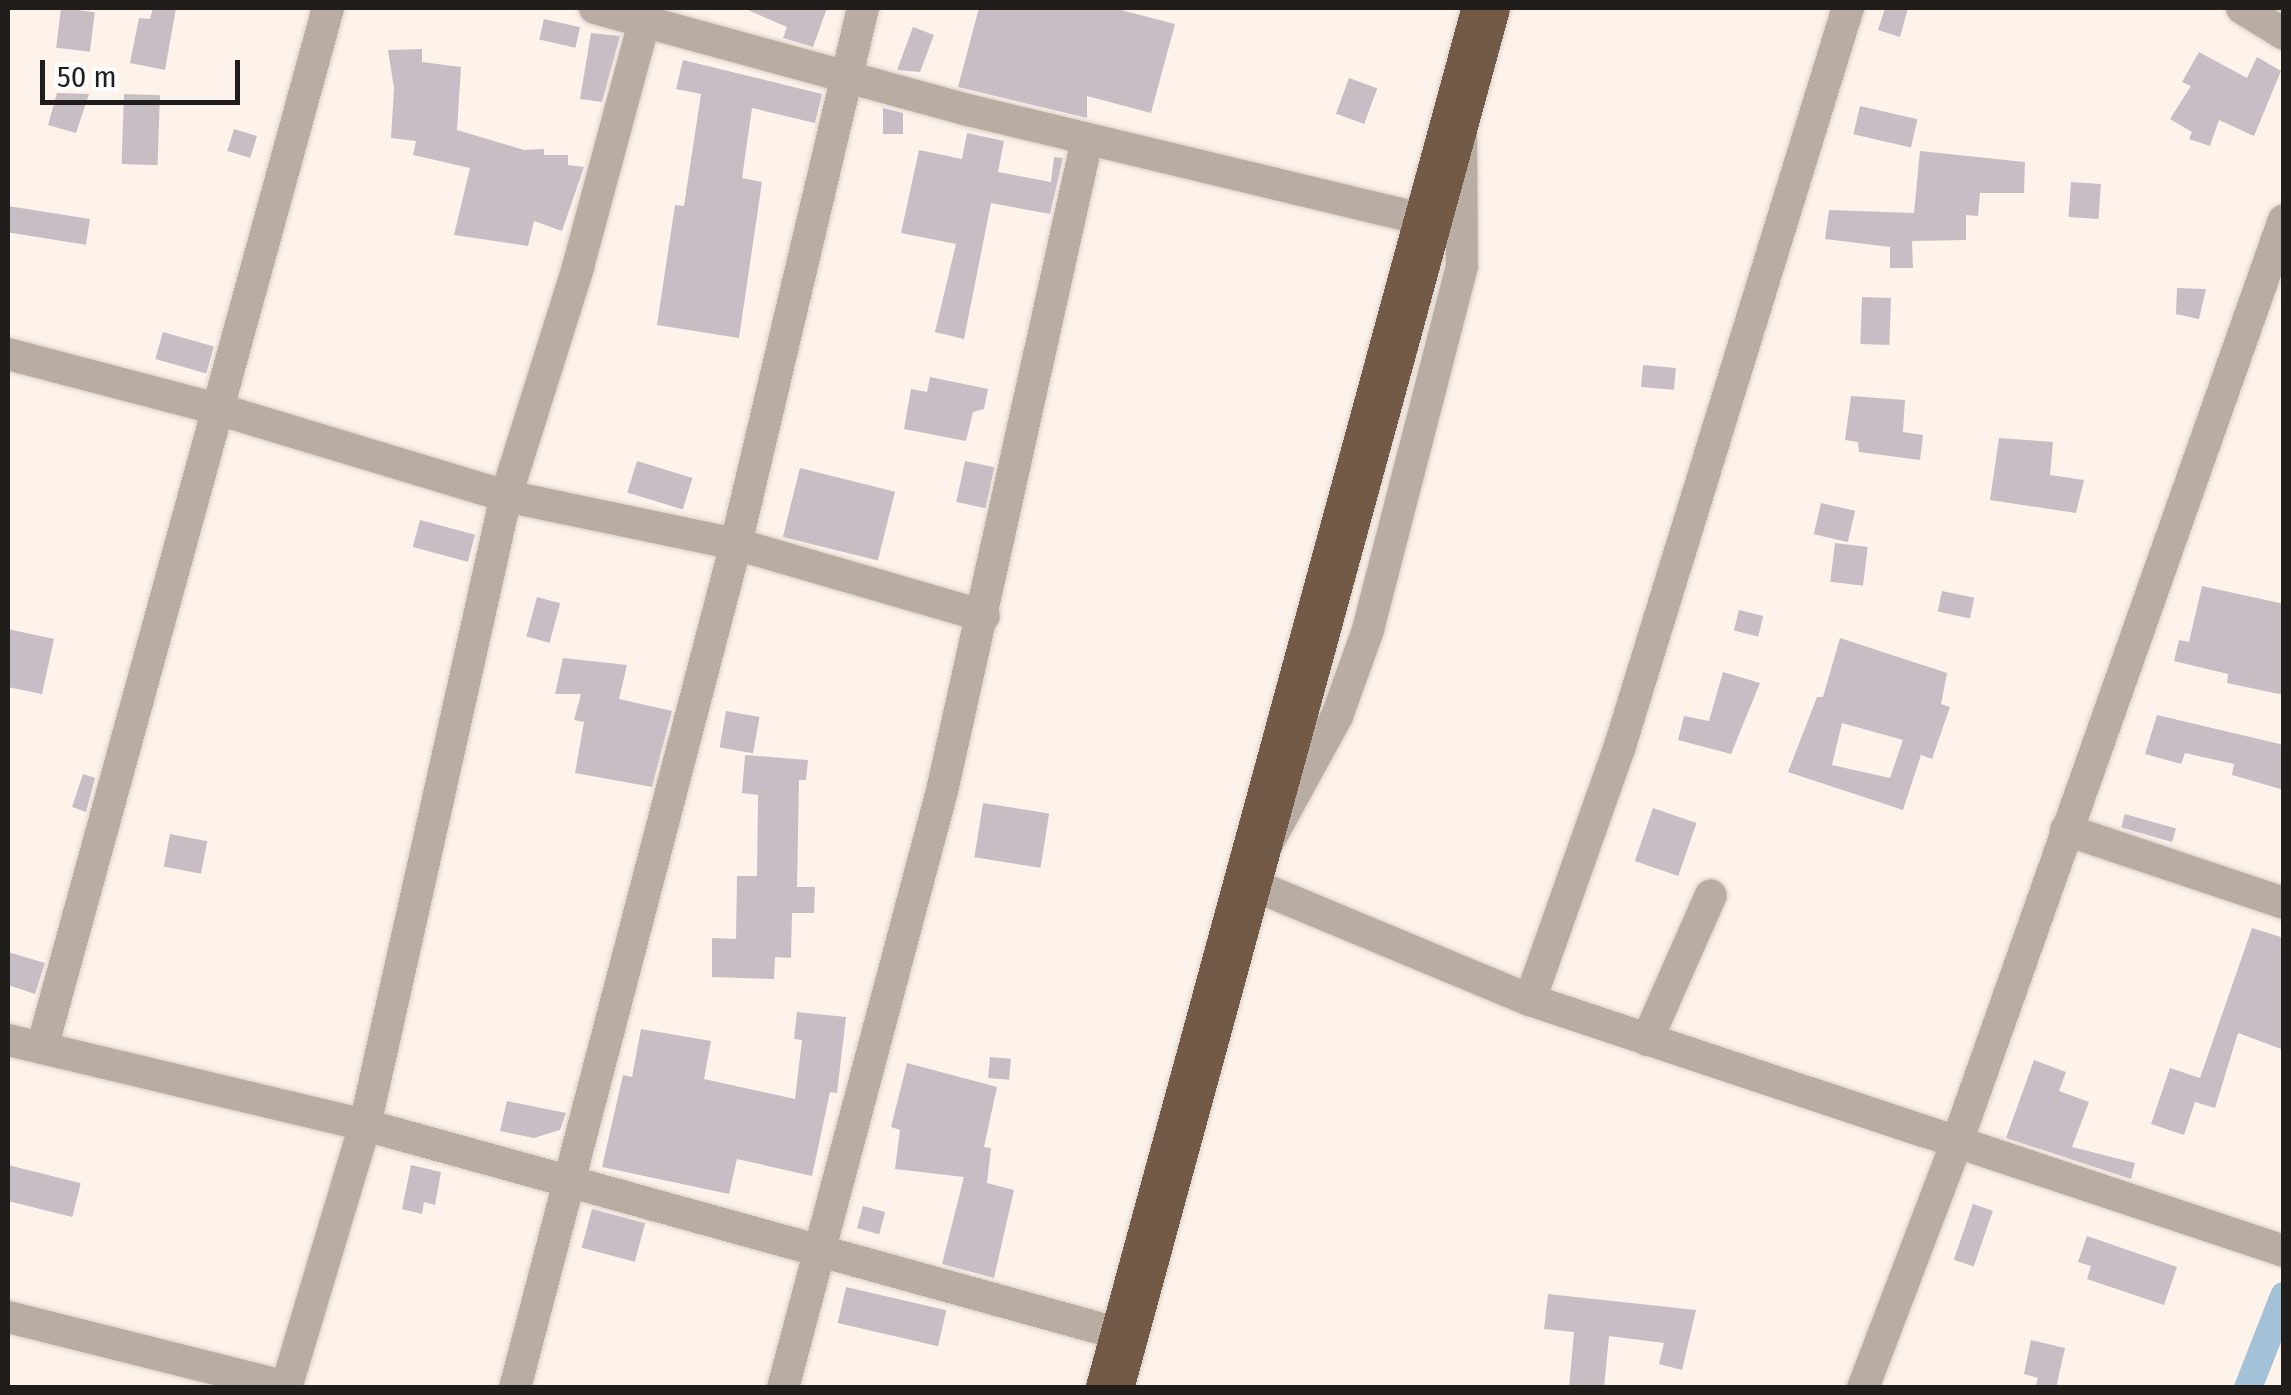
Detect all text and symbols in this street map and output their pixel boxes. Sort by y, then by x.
scale bar [45,40,245,102]
text: 50 m [57,59,117,95]

